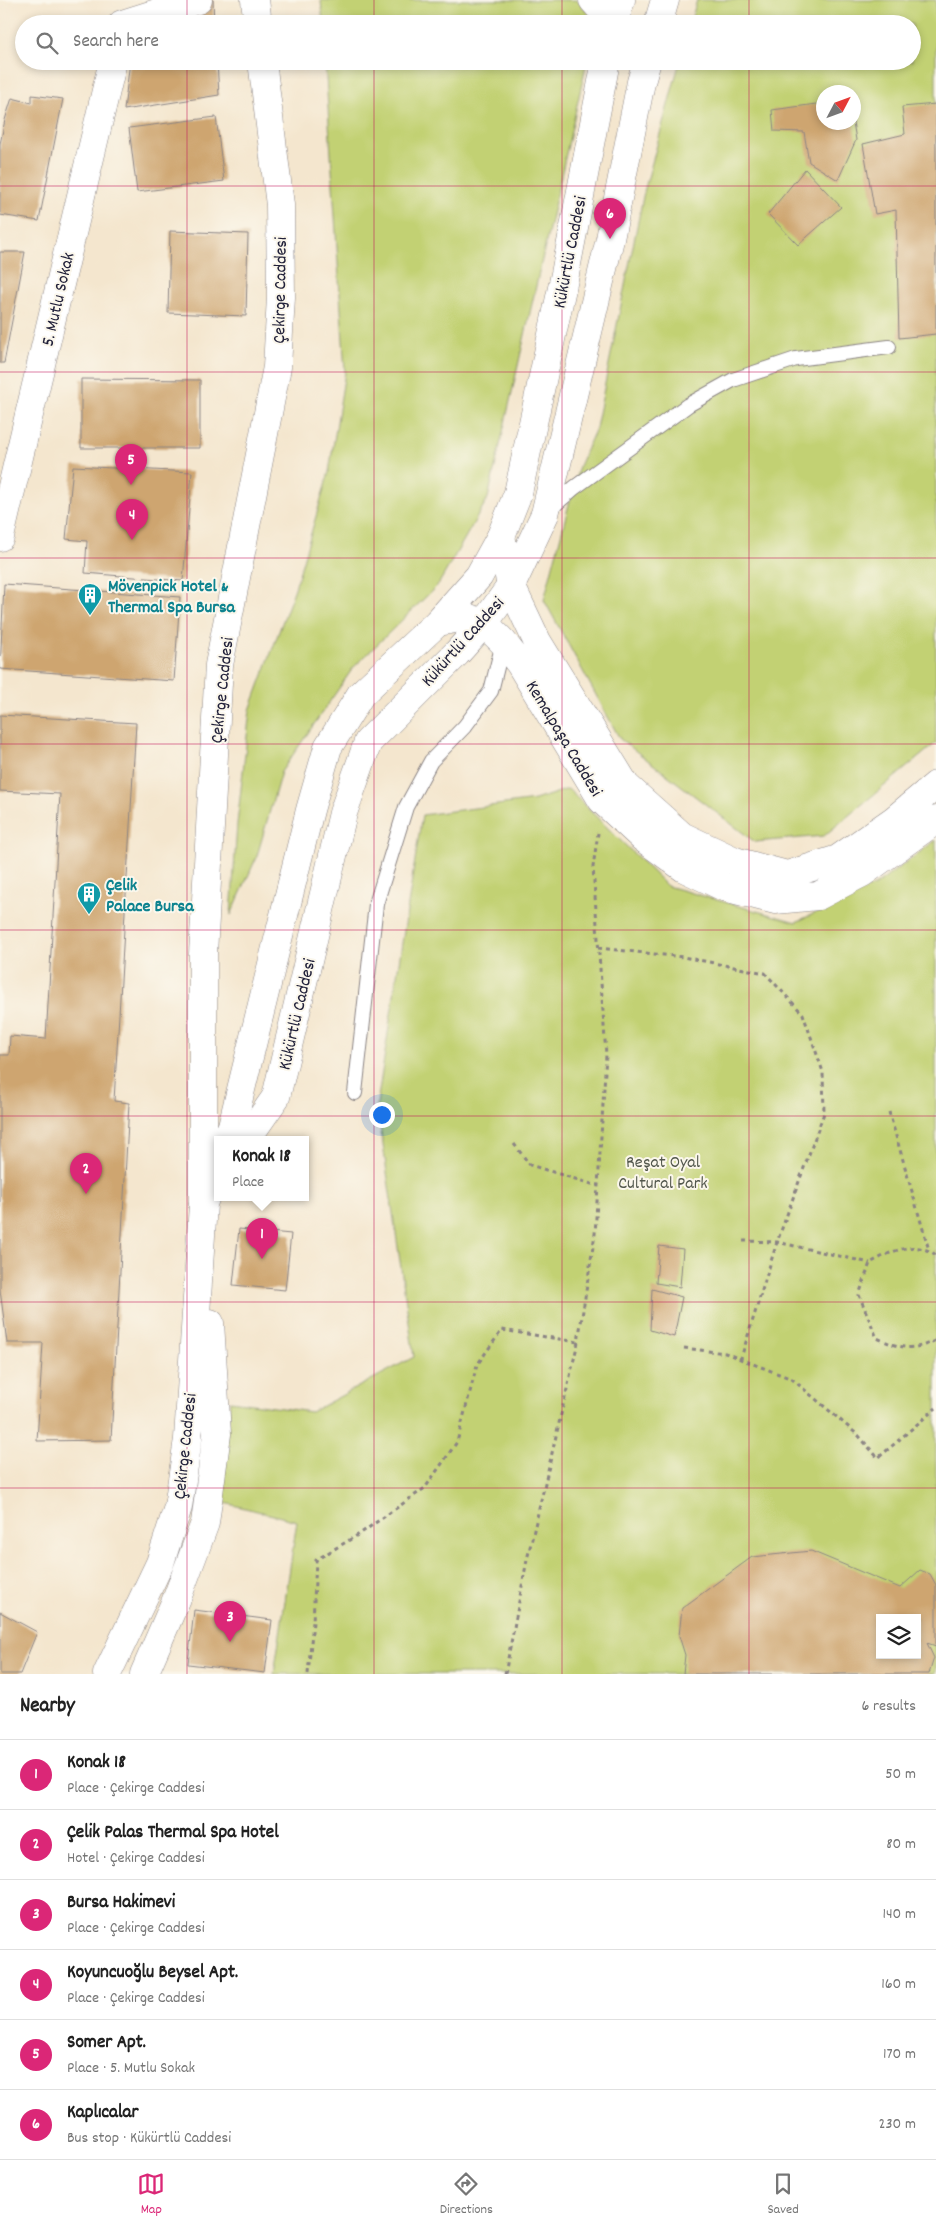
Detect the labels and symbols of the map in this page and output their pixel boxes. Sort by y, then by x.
north arrow [816,85,861,130]
street label: Kükürtlü Caddesi [548,194,595,311]
pin: 6 [594,198,626,239]
street label: Çekirge Caddesi [268,237,295,344]
street label: 5. Mutlu Sokak [36,250,82,349]
pin: 5 [115,444,147,485]
pin: 4 [116,499,148,540]
place label: Mövenpick Hotel & Thermal Spa Bursa [108,575,236,621]
building icon: Mövenpick Hotel & Thermal Spa Bursa [77,582,103,616]
street label: Kükürtlü Caddesi [417,592,511,693]
street label: Çekirge Caddesi [205,636,241,745]
street label: Kemalpaşa Caddesi [518,677,607,802]
place label: Çelik Palace Bursa [106,874,194,920]
building icon: Çelik Palace Bursa [76,881,102,915]
street label: Kükürtlü Caddesi [273,956,323,1073]
your location [369,1102,395,1128]
park label: Reşat Oyal Cultural Park [618,1151,708,1197]
pin: 2 [70,1153,102,1194]
pin: 1 [246,1218,278,1259]
street label: Çekirge Caddesi [168,1392,204,1501]
pin: 3 [214,1601,246,1642]

